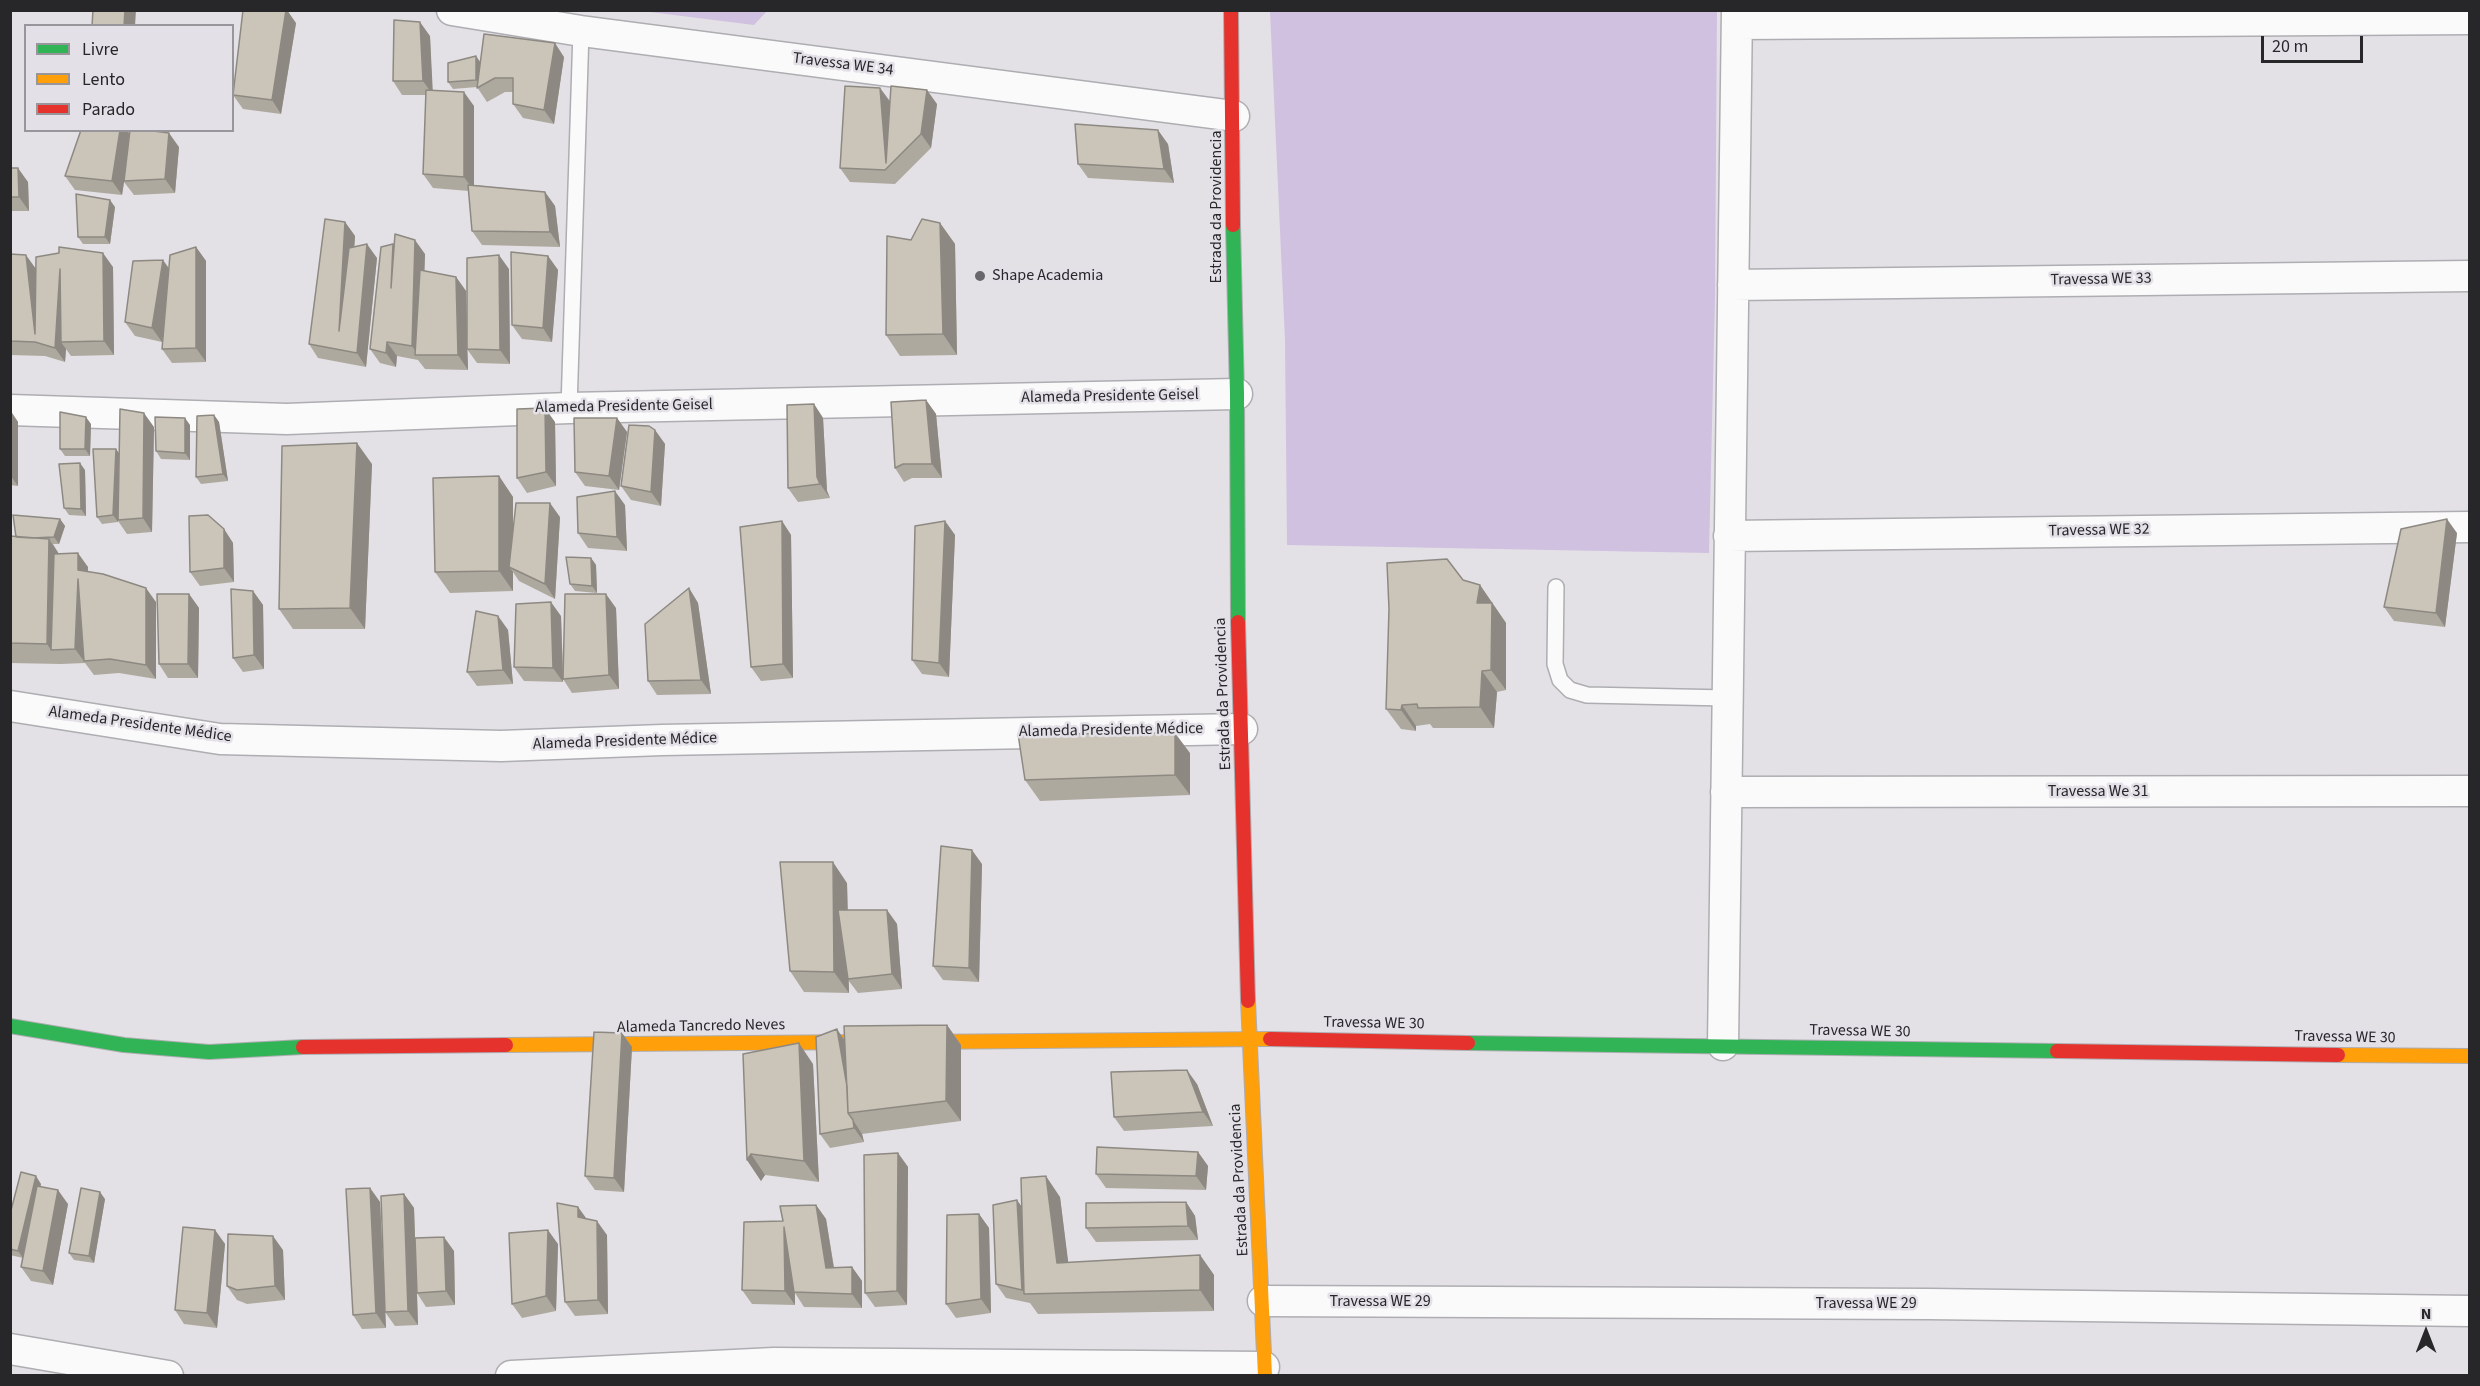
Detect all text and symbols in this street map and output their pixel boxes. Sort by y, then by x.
legend [24,24,234,132]
scale bar [2264,24,2366,62]
text: 20 m [2272,34,2308,59]
text: Livre [82,37,119,62]
street label: Travessa WE 34 [792,49,894,81]
text: Lento [82,67,125,92]
text: Parado [82,97,135,122]
street label: Estrada da Providencia [1207,130,1227,284]
place label: Shape Academia [992,266,1103,286]
marker: Shape Academia [973,269,987,283]
street label: Travessa WE 33 [2050,270,2152,290]
street label: Alameda Presidente Geisel [1021,386,1199,408]
street label: Alameda Presidente Geisel [535,396,713,418]
street label: Travessa WE 32 [2048,521,2150,541]
street label: Estrada da Providencia [1212,617,1236,771]
street label: Alameda Presidente Médice [47,703,233,747]
street label: Alameda Presidente Médice [1019,720,1203,742]
street label: Alameda Presidente Médice [533,729,717,755]
street label: Travessa We 31 [2048,782,2148,802]
street label: Travessa WE 30 [1323,1014,1425,1034]
street label: Alameda Tancredo Neves [617,1016,785,1038]
street label: Travessa WE 30 [1809,1022,1911,1042]
street label: Travessa WE 30 [2294,1028,2396,1048]
street label: Estrada da Providencia [1226,1103,1254,1257]
street label: Travessa WE 29 [1329,1292,1431,1312]
street label: Travessa WE 29 [1815,1294,1917,1314]
north arrow [2396,1302,2456,1362]
text: N [2421,1303,2431,1325]

